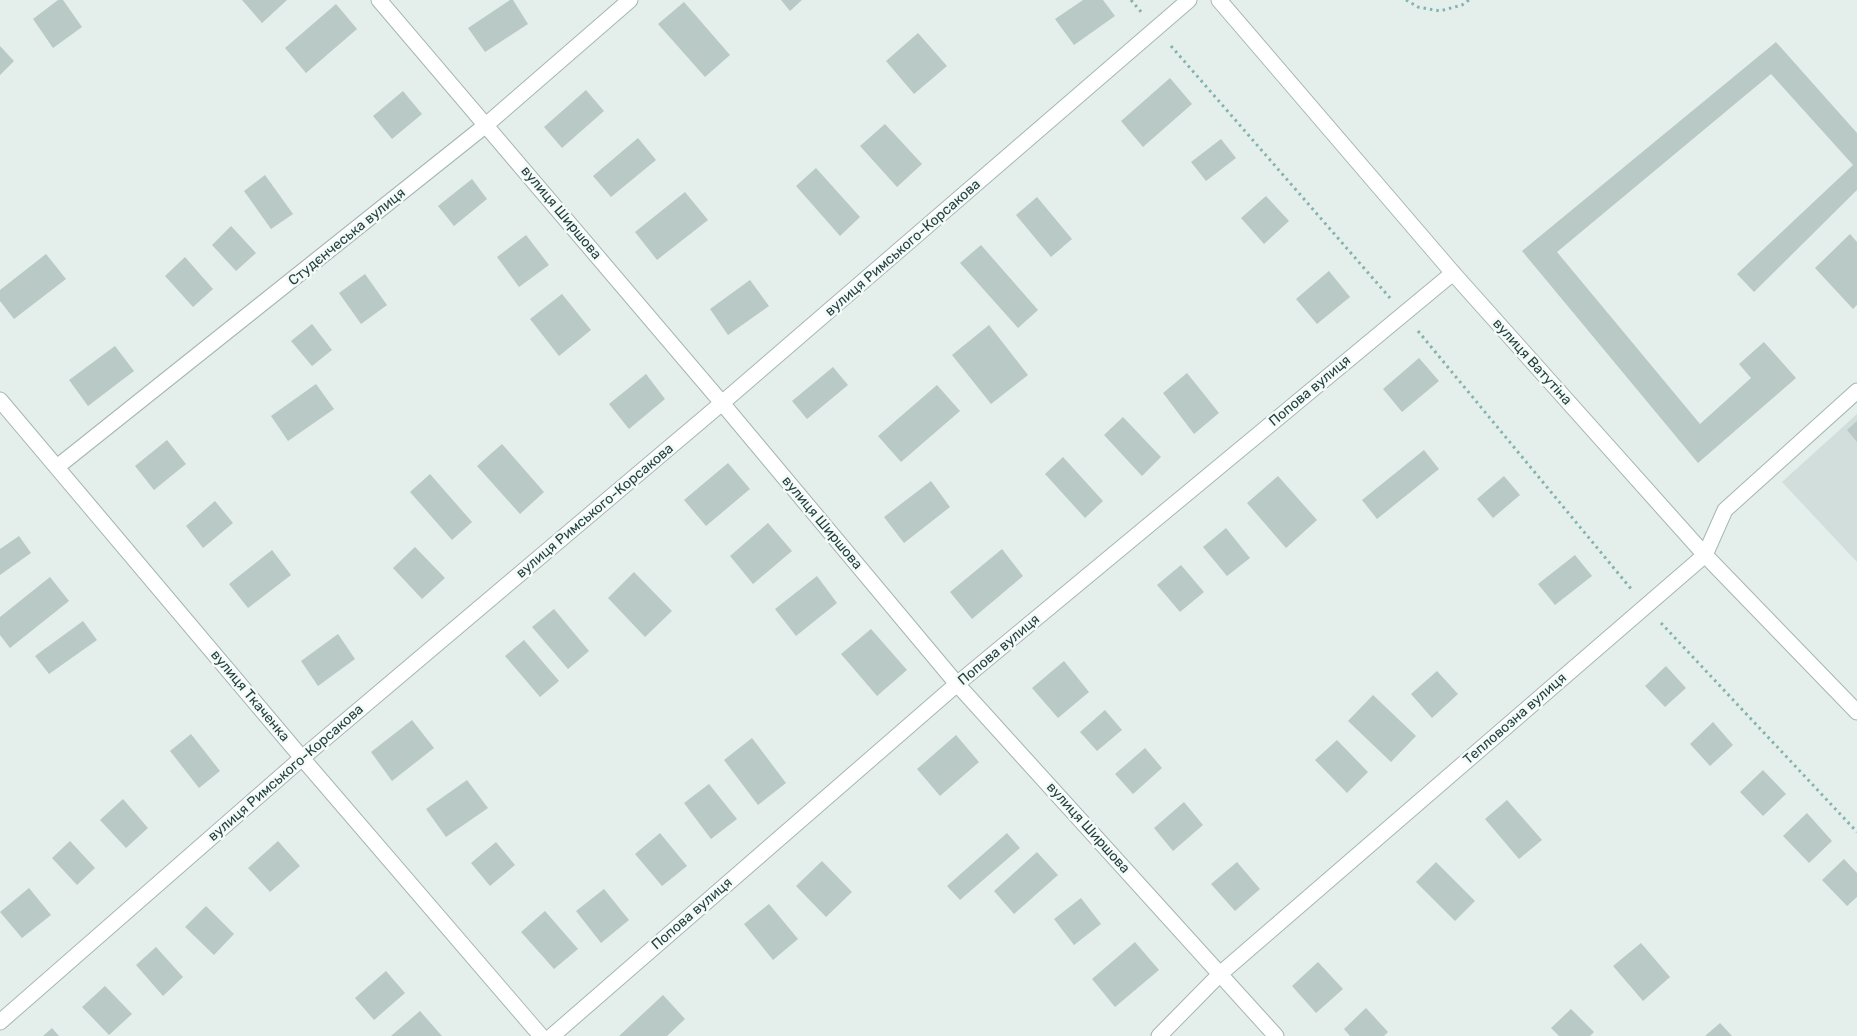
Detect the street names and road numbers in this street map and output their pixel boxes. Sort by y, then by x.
street label: вулиця Ширшова [517,163,605,263]
street label: вулиця Римського-Корсакова [822,176,984,320]
street label: Студєнчеська вулиця [285,185,409,289]
street label: вулиця Ватутіна [1489,315,1575,409]
street label: Попова вулиця [1266,352,1354,430]
street label: вулиця Римського-Корсакова [513,440,677,582]
street label: вулиця Ширшова [778,473,866,573]
street label: Попова вулиця [955,611,1043,689]
street label: вулиця Ткаченка [207,647,293,745]
street label: Тепловозна вулиця [1460,670,1570,768]
street label: вулиця Римського-Корсакова [205,701,367,845]
street label: вулиця Ширшова [1043,779,1133,877]
street label: Попова вулиця [648,874,736,954]

